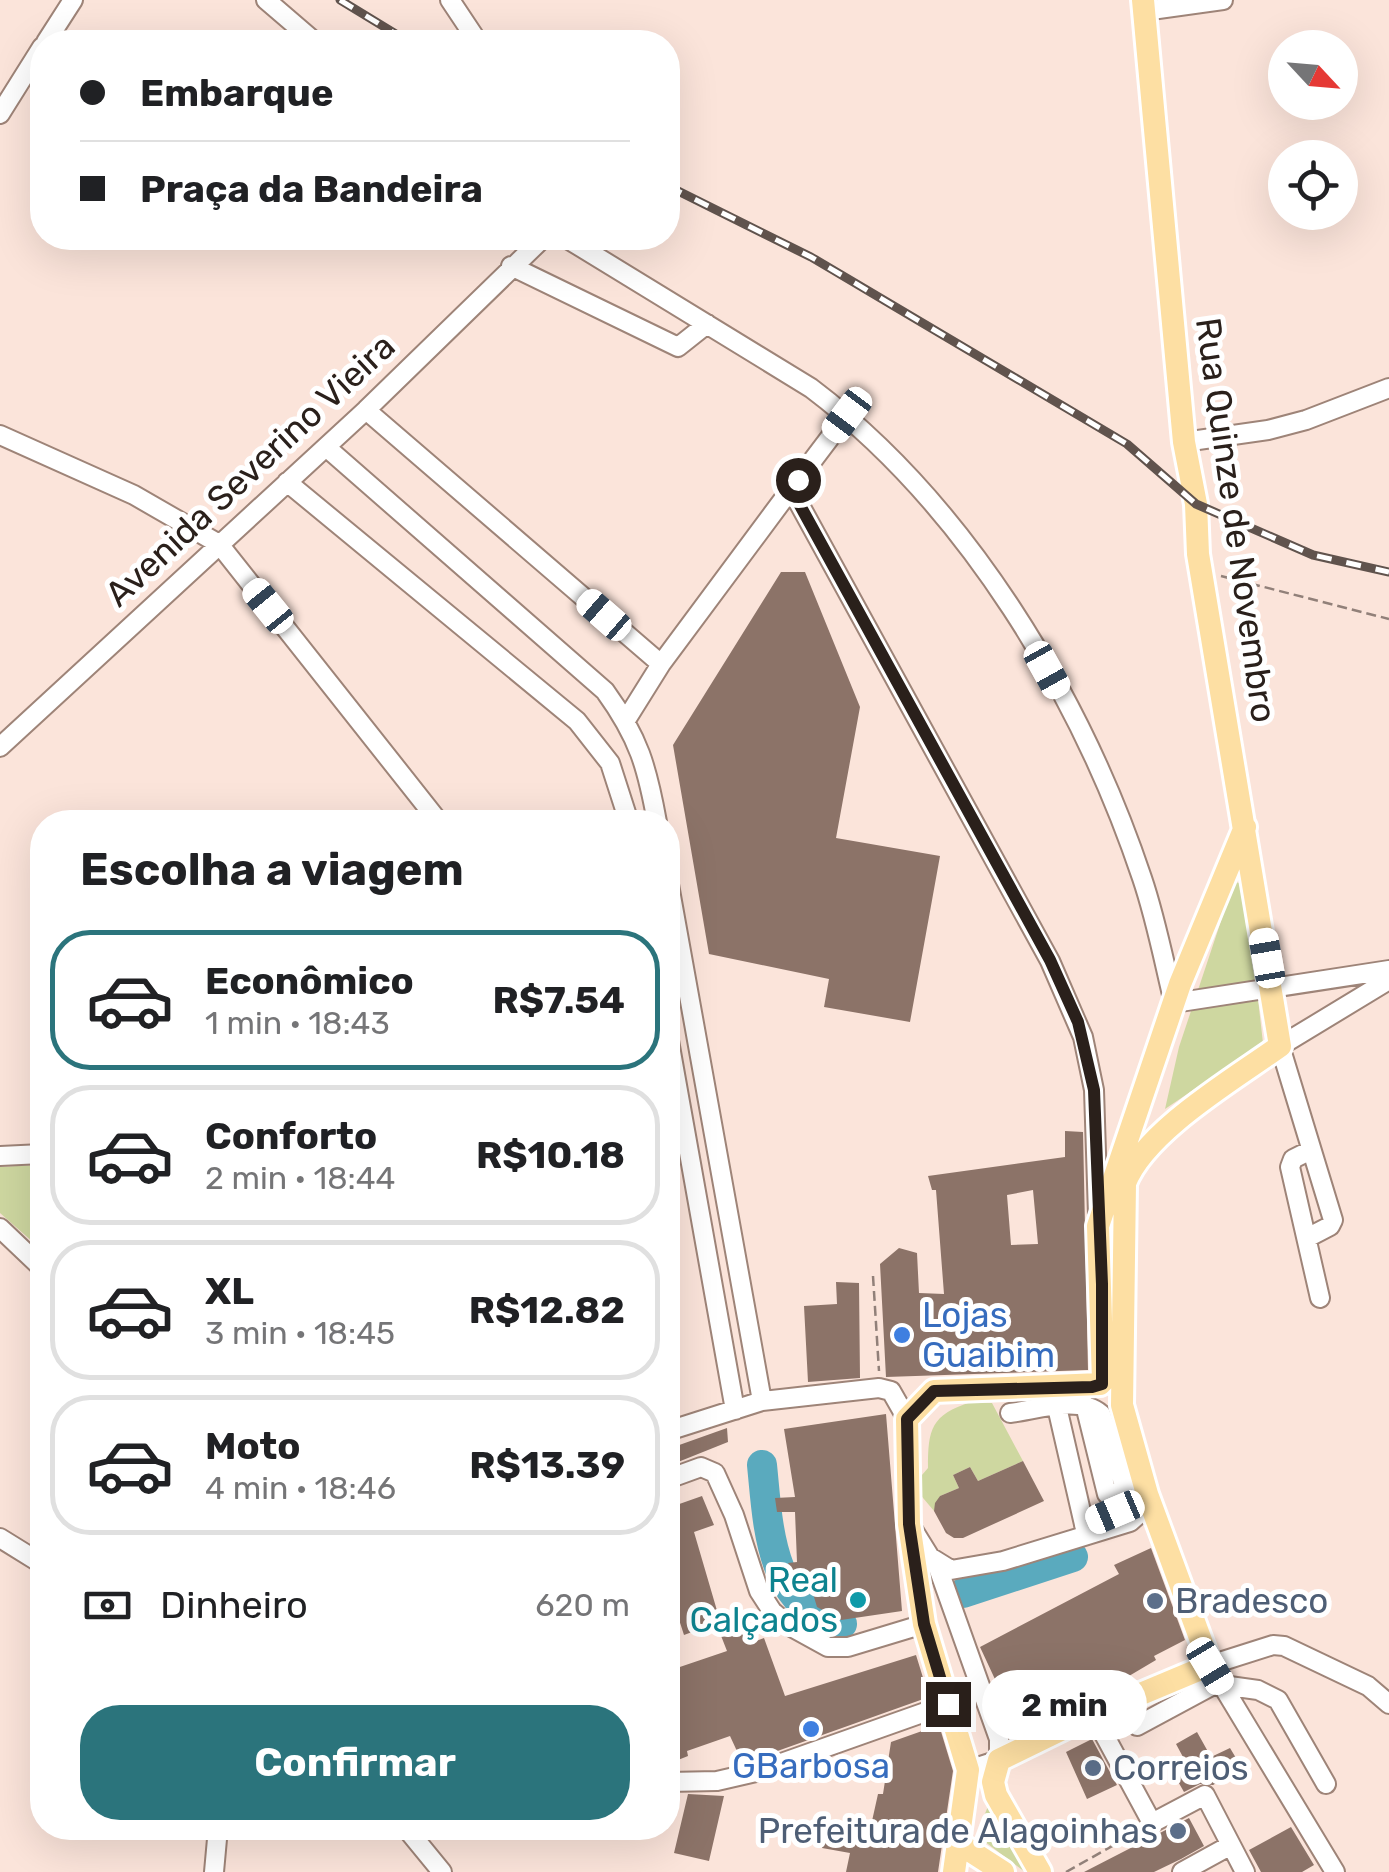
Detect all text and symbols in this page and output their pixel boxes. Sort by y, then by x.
north arrow [1268,30,1358,120]
map controls [1268,30,1358,230]
text: Embarque [140,70,333,116]
button: locate [1268,140,1358,230]
text: Praça da Bandeira [140,166,483,212]
street label: Rua Quinze de Novembro [1187,315,1285,725]
street label: Avenida Severino Vieira [97,325,403,615]
car [817,382,877,448]
route start [776,458,821,503]
car [237,573,299,639]
car [572,584,636,646]
car [1019,636,1075,704]
text: Escolha a viagem [80,843,464,896]
car [1247,926,1287,990]
icon: car [85,955,175,1045]
text: Econômico [205,958,414,1004]
text: R$7.54 [492,977,625,1023]
text: 1 min · 18:43 [205,1004,390,1042]
icon: car [85,1110,175,1200]
text: Conforto [205,1113,377,1159]
text: R$10.18 [476,1132,625,1178]
text: 2 min · 18:44 [205,1159,395,1197]
icon: car [85,1265,175,1355]
text: XL [205,1268,254,1314]
text: R$12.82 [469,1287,625,1333]
place label: Lojas Guaibim [922,1294,1055,1376]
text: 3 min · 18:45 [205,1314,395,1352]
marker: Lojas Guaibim [891,1324,913,1346]
icon: car [85,1420,175,1510]
text: Moto [205,1423,301,1469]
text: R$13.39 [469,1442,625,1488]
text: 4 min · 18:46 [205,1469,396,1507]
car [1082,1486,1148,1538]
place label: Real Calçados [689,1559,838,1641]
icon: cash [80,1578,135,1633]
place label: Bradesco [1175,1580,1328,1622]
text: Dinheiro [160,1582,308,1628]
text: 620 m [535,1586,630,1624]
marker: Real Calçados [847,1589,869,1611]
marker: Bradesco [1144,1590,1166,1612]
car [1182,1633,1238,1699]
callout: 2 min [983,1669,1148,1739]
route end [926,1682,971,1727]
text: 2 min [1021,1686,1108,1724]
button: Confirmar [80,1705,630,1820]
marker: GBarbosa [800,1718,822,1740]
place label: GBarbosa [732,1745,890,1787]
place label: Correios [1113,1747,1249,1789]
marker: Correios [1082,1757,1104,1779]
place label: Prefeitura de Alagoinhas [758,1810,1158,1852]
marker: Prefeitura de Alagoinhas [1167,1820,1189,1842]

